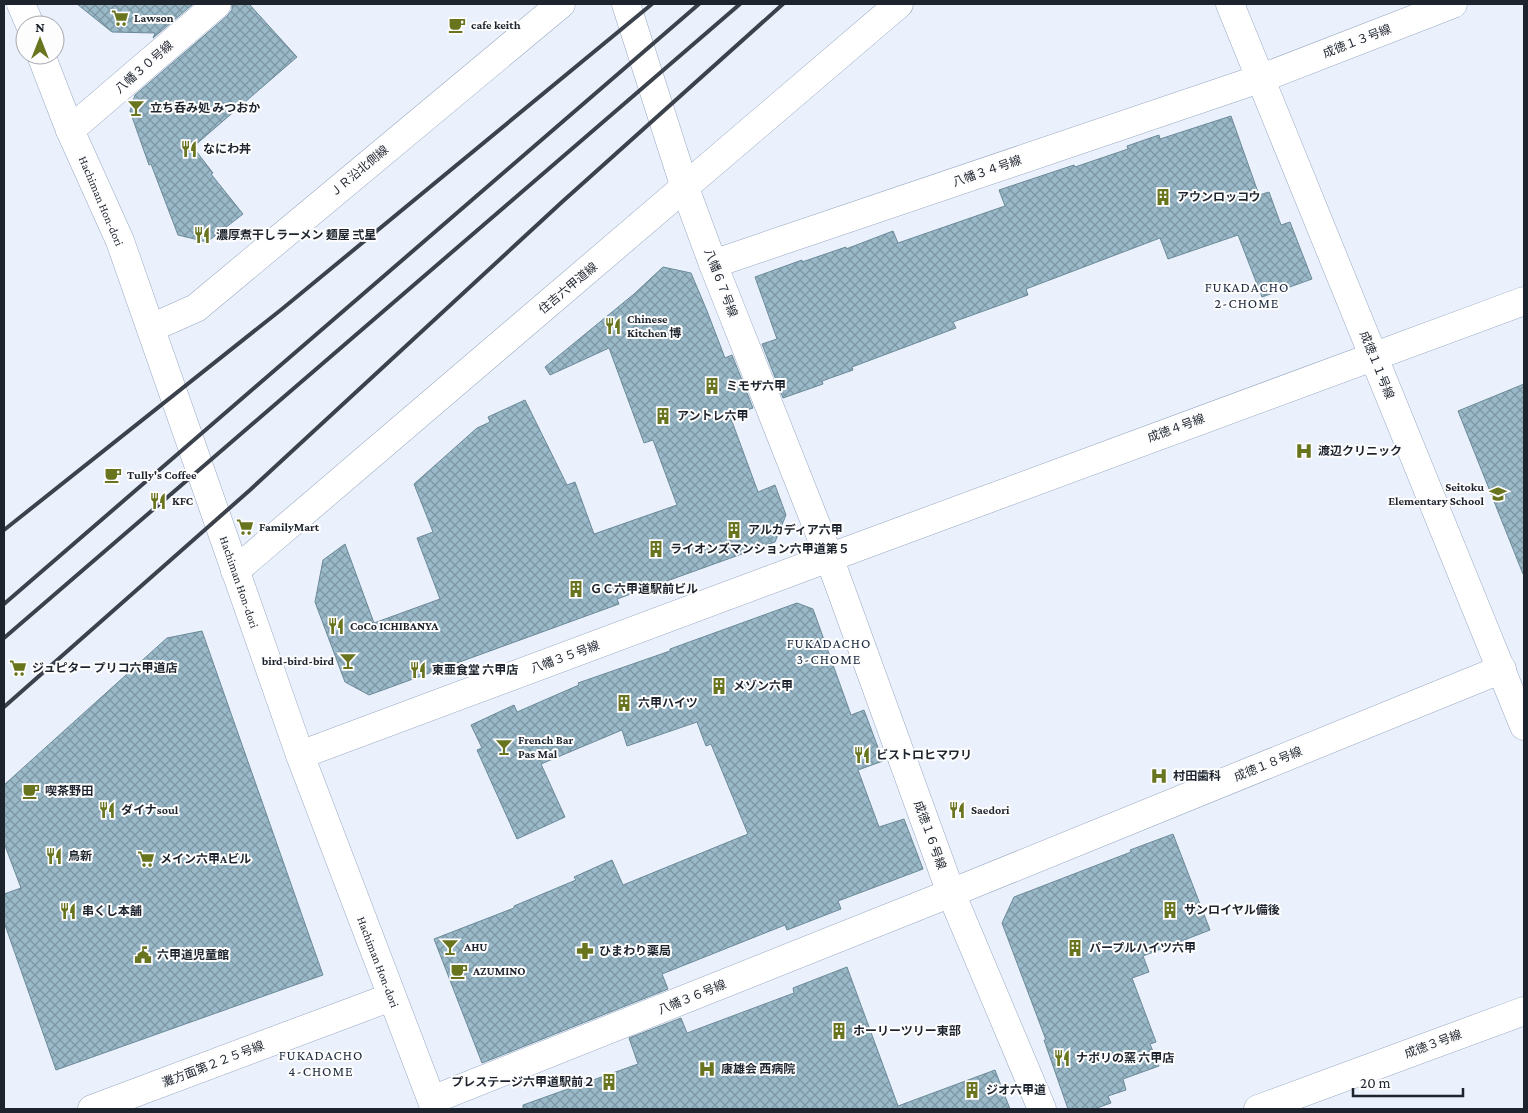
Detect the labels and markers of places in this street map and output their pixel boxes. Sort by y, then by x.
supermarket icon: Lawson [110,8,130,28]
place label: Lawson [134,11,174,25]
cafe icon: cafe keith [447,15,467,35]
place label: cafe keith [471,18,521,32]
bar icon: 立ち呑み処 みつおか [126,98,146,118]
place label: 立ち呑み処 みつおか [150,101,260,115]
restaurant icon: なにわ丼 [179,139,199,159]
place label: なにわ丼 [203,142,251,156]
building icon: アウンロッコウ [1153,187,1173,207]
place label: アウンロッコウ [1177,190,1261,204]
restaurant icon: 濃厚煮干しラーメン 麺屋 弍星 [192,225,212,245]
place label: 濃厚煮干しラーメン 麺屋 弍星 [216,228,376,242]
place label: Chinese Kitchen 博 [627,312,681,340]
restaurant icon: Chinese Kitchen 博 [603,316,623,336]
building icon: ミモザ六甲 [702,376,722,396]
place label: ミモザ六甲 [726,379,786,393]
building icon: アントレ六甲 [653,406,673,426]
place label: アントレ六甲 [677,409,749,423]
hospital icon: 渡辺クリニック [1294,441,1314,461]
place label: 渡辺クリニック [1318,444,1402,458]
cafe icon: Tully's Coffee [103,465,123,485]
place label: Tully's Coffee [127,468,197,482]
place label: Seitoku Elementary School [1388,480,1485,508]
school or university icon: Seitoku Elementary School [1488,484,1508,504]
restaurant icon: KFC [148,491,168,511]
place label: KFC [172,494,194,508]
supermarket icon: FamilyMart [235,517,255,537]
place label: FamilyMart [259,520,320,534]
building icon: アルカディア六甲 [724,520,744,540]
place label: アルカディア六甲 [748,523,843,537]
building icon: ライオンズマンション六甲道第５ [646,539,666,559]
place label: ライオンズマンション六甲道第５ [670,542,850,556]
building icon: ＧＣ六甲道駅前ビル [566,579,586,599]
place label: ＧＣ六甲道駅前ビル [590,582,698,596]
restaurant icon: CoCo ICHIBANYA [326,616,346,636]
place label: CoCo ICHIBANYA [350,619,439,633]
bar icon: bird-bird-bird [338,651,358,671]
place label: bird-bird-bird [261,654,334,668]
supermarket icon: ジュピター プリコ六甲道店 [8,658,28,678]
restaurant icon: 東亜食堂 六甲店 [408,660,428,680]
place label: ジュピター プリコ六甲道店 [32,661,177,675]
place label: 東亜食堂 六甲店 [432,663,518,677]
building icon: メゾン六甲 [709,676,729,696]
place label: メゾン六甲 [733,679,793,693]
building icon: 六甲ハイツ [614,693,634,713]
place label: 六甲ハイツ [638,696,698,710]
place label: French Bar Pas Mal [518,733,574,761]
bar icon: French Bar Pas Mal [494,737,514,757]
restaurant icon: ビストロヒマワリ [852,745,872,765]
place label: ビストロヒマワリ [876,748,972,762]
hospital icon: 村田歯科 [1149,766,1169,786]
place label: 村田歯科 [1173,769,1221,783]
cafe icon: 喫茶野田 [21,781,41,801]
place label: 喫茶野田 [45,784,93,798]
restaurant icon: ダイナsoul [97,800,117,820]
restaurant icon: Saedori [947,800,967,820]
place label: ダイナsoul [121,803,179,817]
place label: Saedori [971,803,1010,817]
restaurant icon: 鳥新 [44,846,64,866]
place label: 鳥新 [68,849,92,863]
supermarket icon: メイン六甲Aビル [136,849,156,869]
place label: メイン六甲Aビル [160,852,251,866]
building icon: サンロイヤル備後 [1160,900,1180,920]
restaurant icon: 串くし本舗 [58,901,78,921]
place label: サンロイヤル備後 [1184,903,1280,917]
place label: 串くし本舗 [82,904,142,918]
bar icon: AHU [440,937,460,957]
building icon: パープルハイツ六甲 [1065,938,1085,958]
place label: AHU [463,940,488,954]
pharmacy icon: ひまわり薬局 [575,941,595,961]
place label: パープルハイツ六甲 [1089,941,1196,955]
place label: ひまわり薬局 [599,944,671,958]
public building icon: 六甲道児童館 [133,945,153,965]
place label: 六甲道児童館 [157,948,229,962]
cafe icon: AZUMINO [449,961,469,981]
place label: AZUMINO [472,964,526,978]
building icon: ホーリーツリー東部 [829,1021,849,1041]
place label: ホーリーツリー東部 [853,1024,961,1038]
restaurant icon: ナポリの窯 六甲店 [1052,1048,1072,1068]
place label: ナポリの窯 六甲店 [1076,1051,1174,1065]
hospital icon: 康雄会 西病院 [697,1059,717,1079]
place label: 康雄会 西病院 [721,1062,795,1076]
building icon: プレステージ六甲道駅前２ [599,1072,619,1092]
place label: プレステージ六甲道駅前２ [451,1075,595,1089]
building icon: ジオ六甲道 [962,1080,982,1100]
place label: ジオ六甲道 [986,1083,1046,1097]

